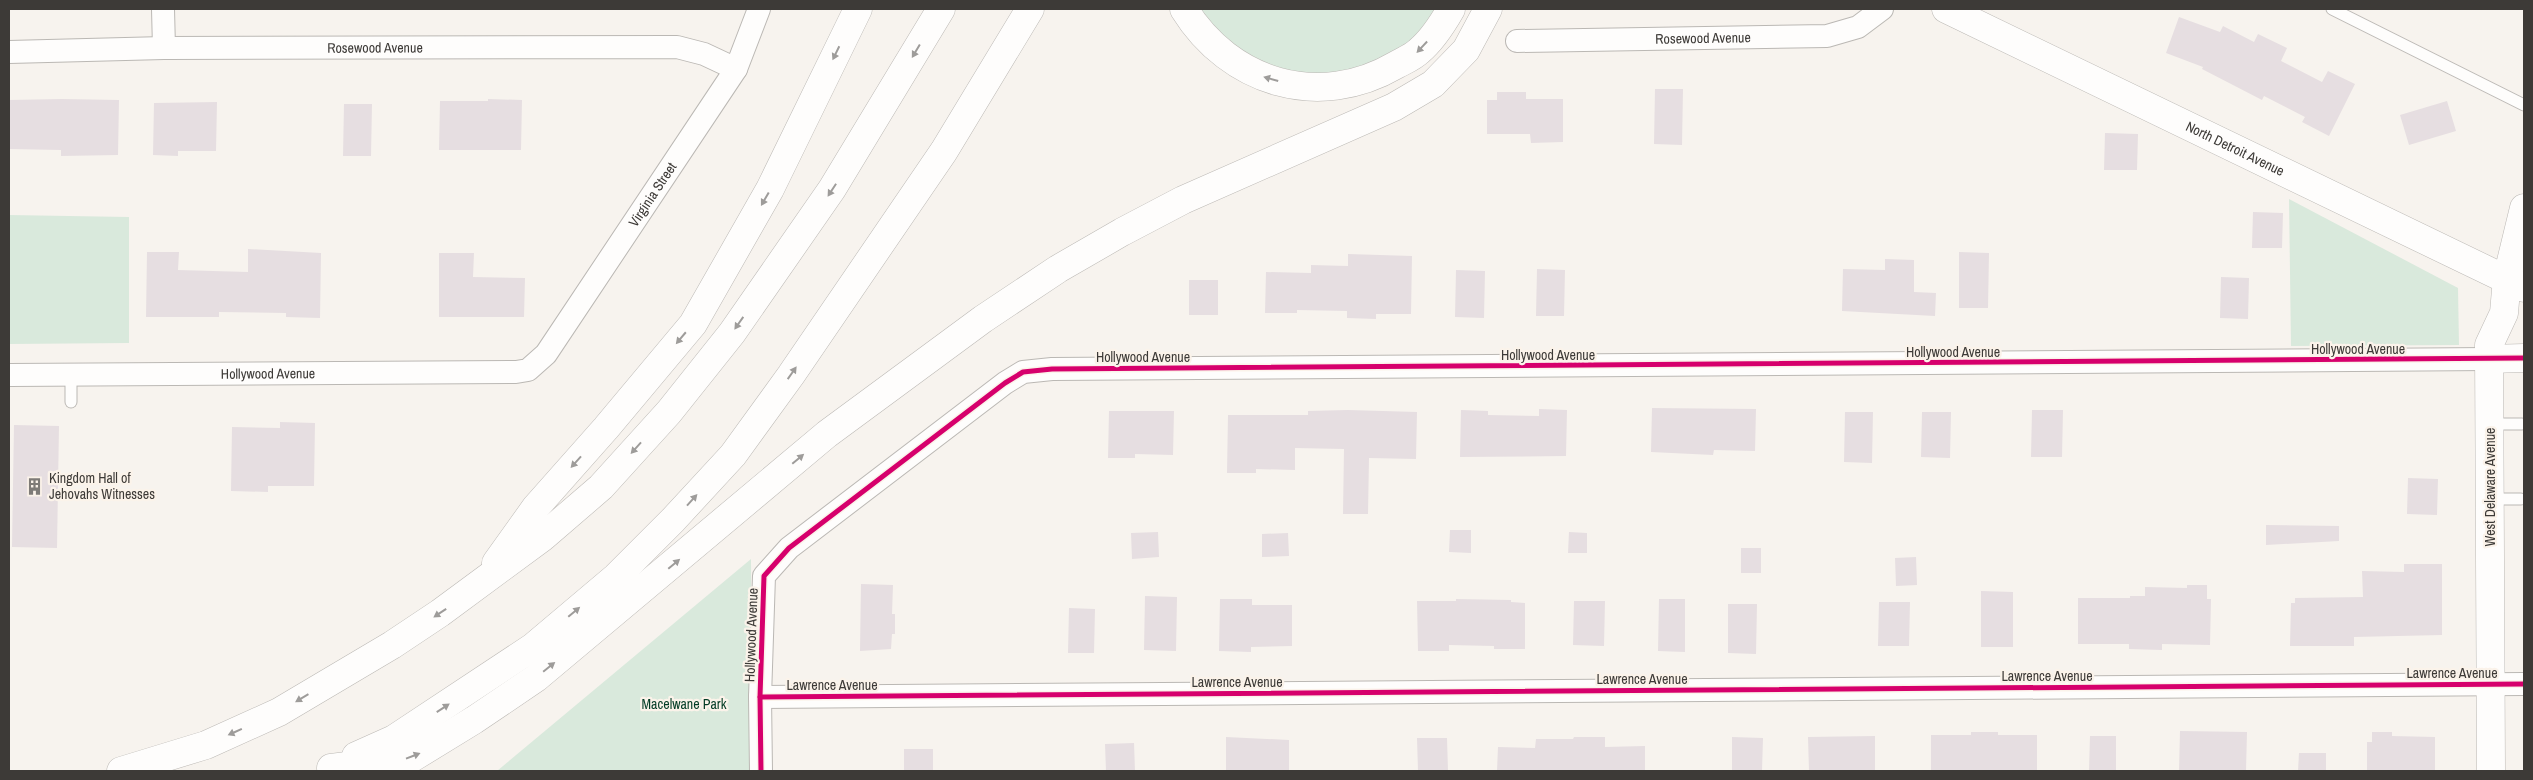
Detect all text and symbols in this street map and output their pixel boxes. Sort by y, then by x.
street label: Rosewood Avenue [1655,28,1751,48]
street label: Rosewood Avenue [327,38,423,57]
one-way arrow [1416,41,1428,53]
one-way arrow [912,44,921,57]
one-way arrow [832,46,840,60]
one-way arrow [1263,75,1278,83]
street label: North Detroit Avenue [2183,117,2287,180]
street label: Virginia Street [624,159,680,230]
one-way arrow [827,183,837,196]
one-way arrow [761,192,770,205]
one-way arrow [734,316,744,330]
one-way arrow [676,331,687,344]
street label: Hollywood Avenue [2311,340,2405,358]
street label: Hollywood Avenue [1906,343,2000,361]
street label: Hollywood Avenue [1501,346,1595,364]
street label: Hollywood Avenue [1096,348,1190,366]
street label: Hollywood Avenue [221,364,315,383]
one-way arrow [787,366,797,379]
street label: West Delaware Avenue [2481,428,2499,546]
one-way arrow [630,442,642,454]
one-way arrow [791,453,804,464]
one-way arrow [570,455,582,467]
place label: Kingdom Hall of Jehovahs Witnesses [49,469,155,503]
building icon: Kingdom Hall of Jehovahs Witnesses [25,476,45,496]
one-way arrow [686,494,698,506]
one-way arrow [667,558,680,569]
street label: Hollywood Avenue [740,588,762,682]
one-way arrow [568,606,580,618]
one-way arrow [434,608,447,618]
one-way arrow [542,662,555,673]
street label: Lawrence Avenue [2406,664,2498,682]
street label: Lawrence Avenue [2001,667,2093,685]
street label: Lawrence Avenue [1596,670,1688,688]
street label: Lawrence Avenue [1191,673,1283,691]
street label: Lawrence Avenue [786,676,878,694]
one-way arrow [296,694,309,703]
park label: Macelwane Park [642,695,727,713]
one-way arrow [437,703,450,712]
one-way arrow [228,728,242,736]
one-way arrow [406,752,421,760]

